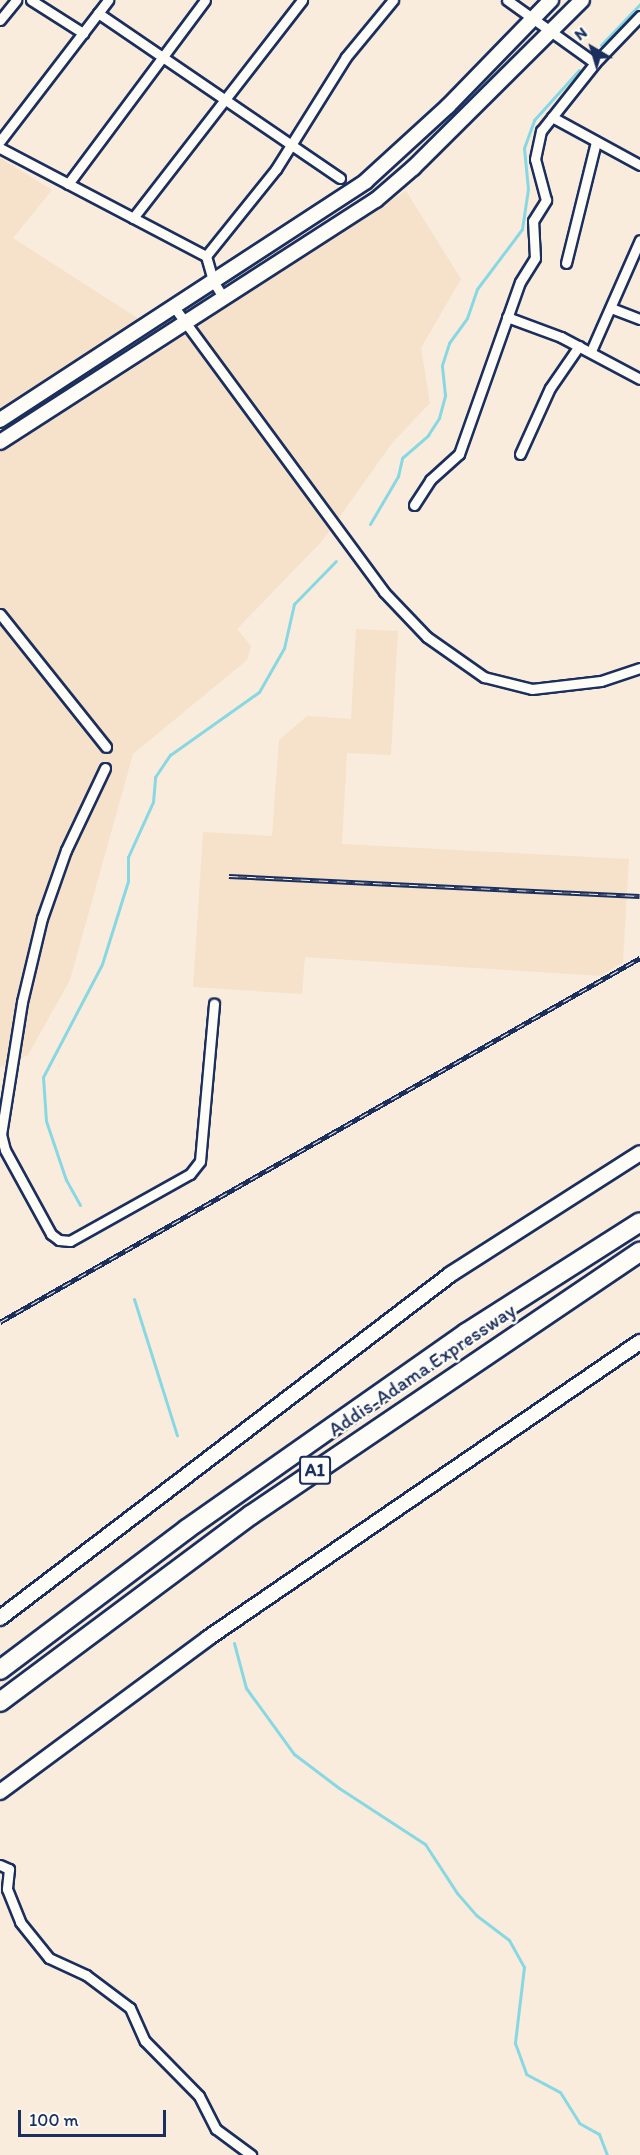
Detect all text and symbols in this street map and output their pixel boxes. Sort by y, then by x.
north arrow [562,18,622,78]
text: N [571,23,591,44]
street label: Addis-Adama Expressway [324,1299,520,1441]
road number: A1 [298,1455,332,1485]
scale bar [21,2098,170,2136]
text: 100 m [29,2109,79,2131]

